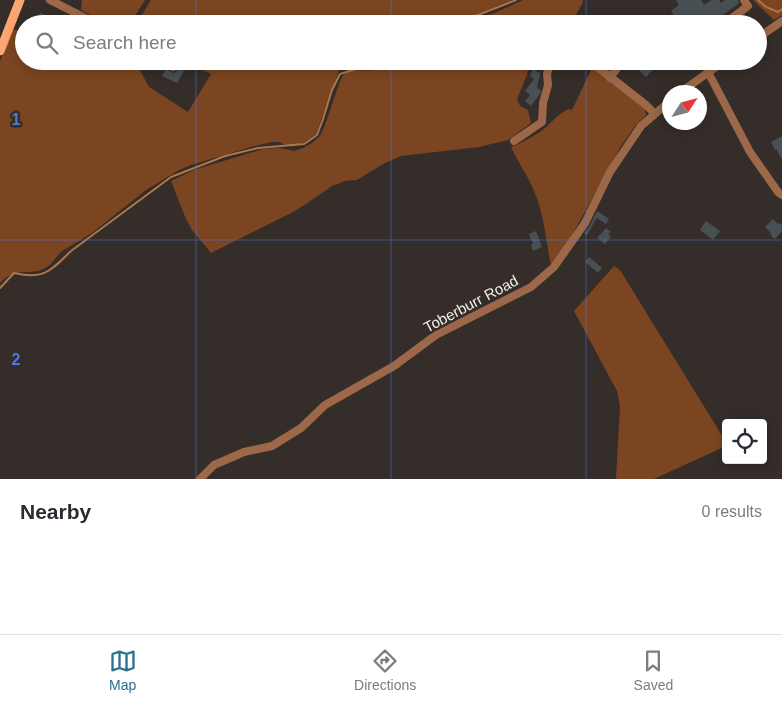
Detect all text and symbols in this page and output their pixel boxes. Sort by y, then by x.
search box [15,15,767,70]
icon: search [33,29,61,57]
text: Search here [73,32,177,53]
north arrow [662,85,707,130]
text: 1 [12,111,21,128]
street label: Toberburr Road [421,272,521,336]
text: 2 [12,351,21,368]
map controls [722,419,767,464]
button: locate [722,419,767,464]
text: Nearby [20,500,91,523]
text: 0 results [702,503,762,520]
tab: Map [109,647,137,693]
tab: Directions [354,647,416,693]
tab: Saved [634,647,673,693]

